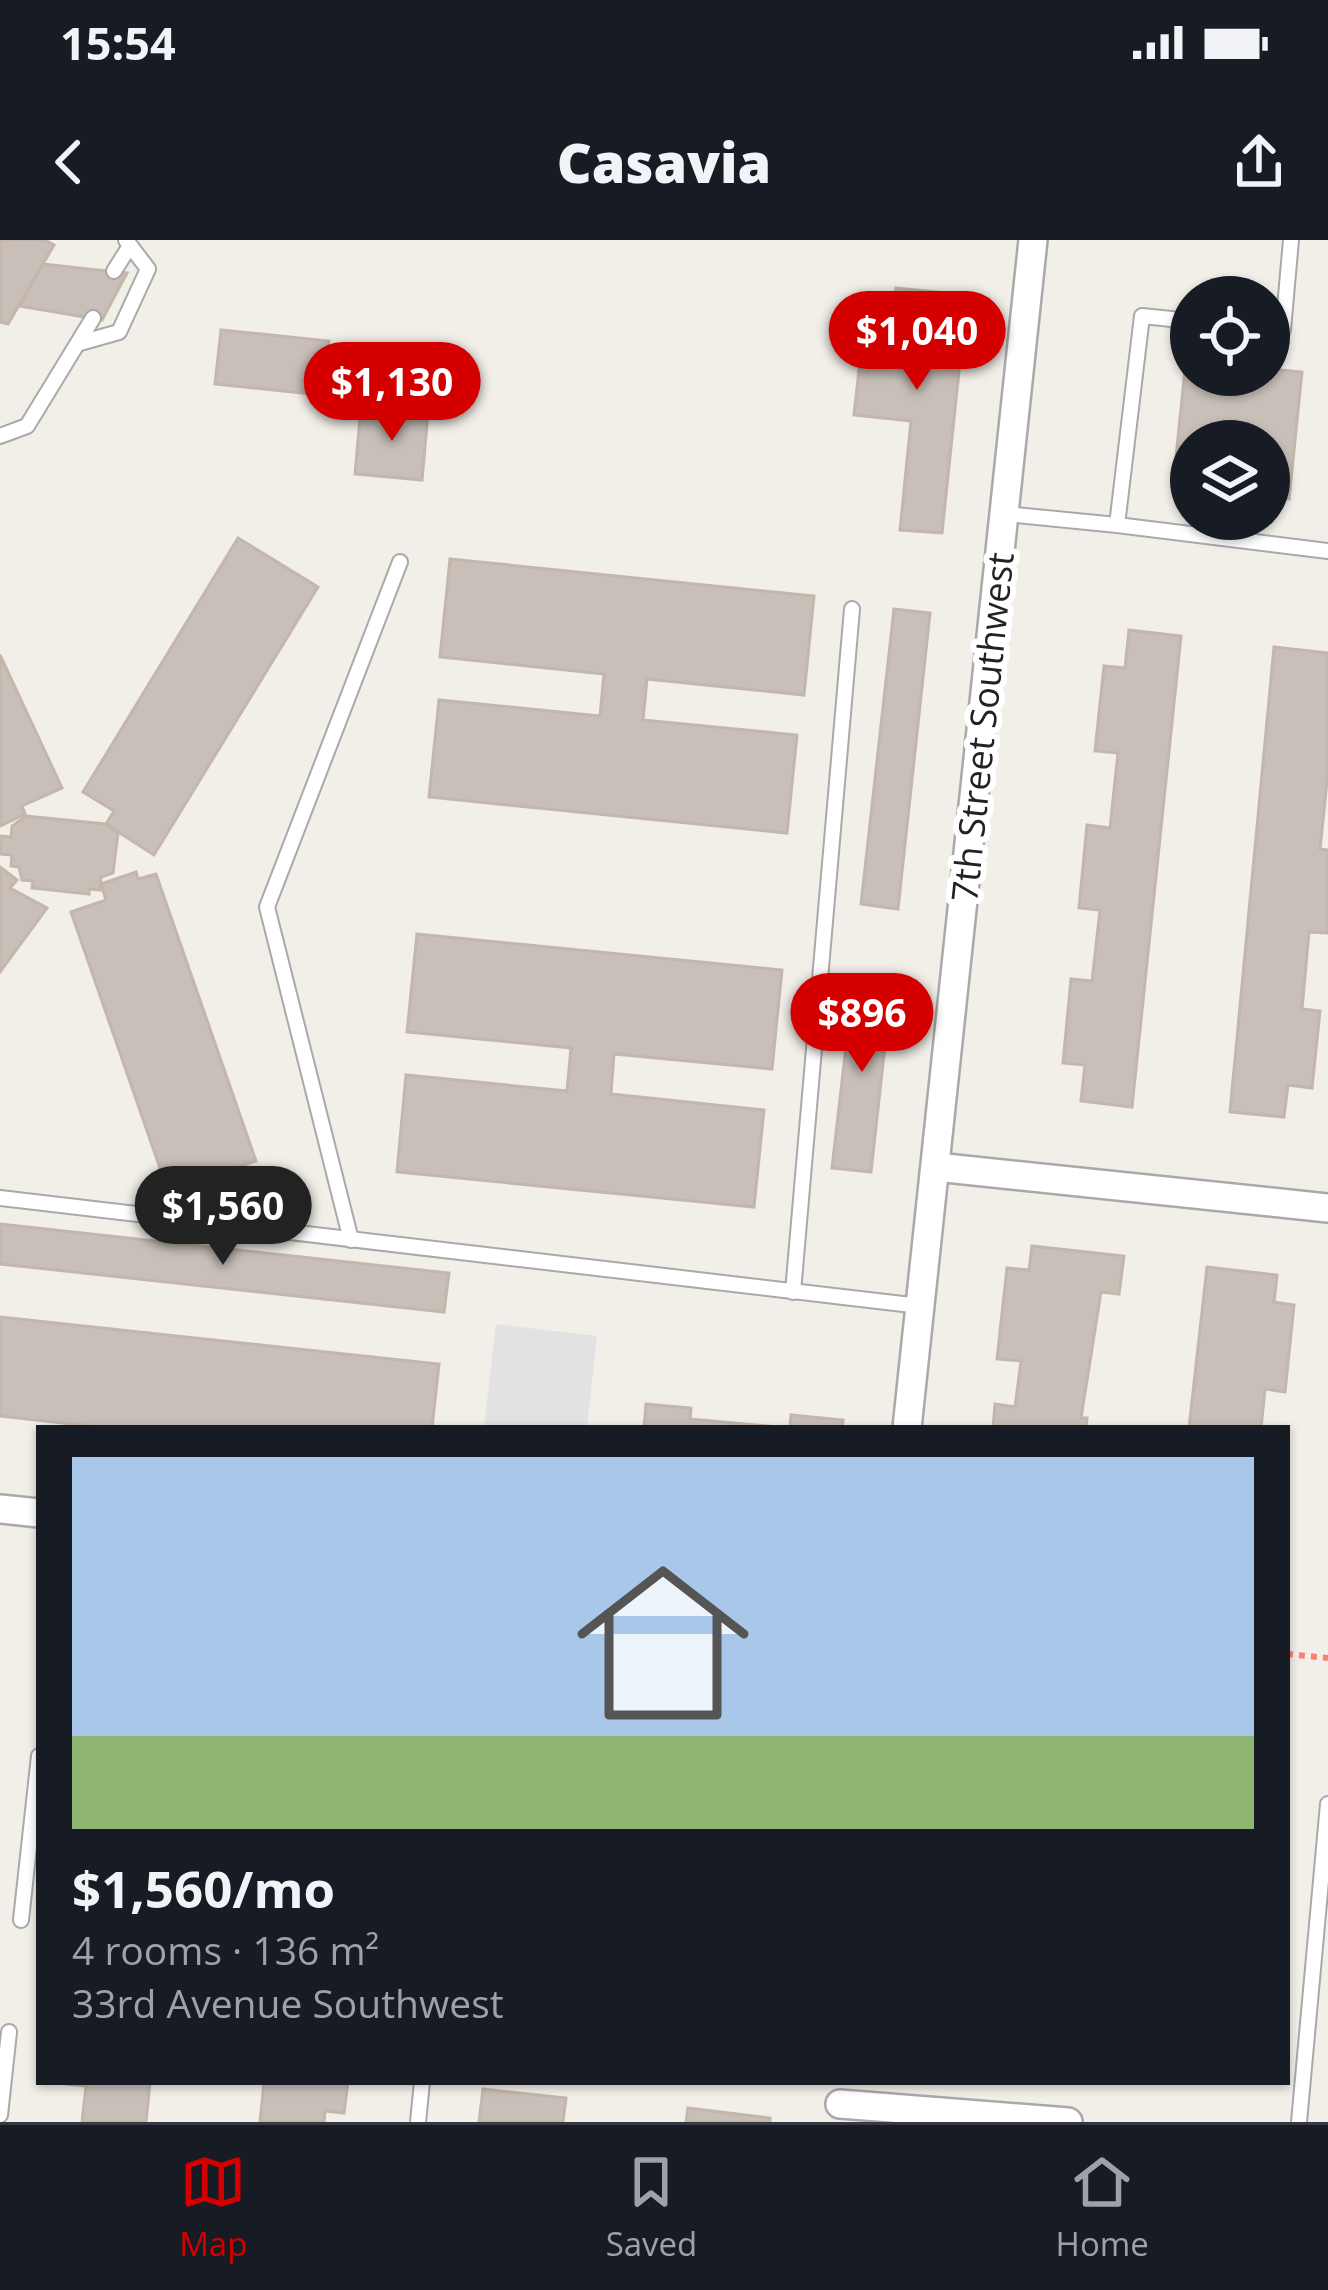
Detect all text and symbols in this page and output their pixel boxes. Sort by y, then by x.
text: 15:54 [60,12,176,73]
text: Casavia [557,125,771,199]
icon: back [36,129,102,195]
icon: share [1226,129,1292,195]
map controls [1170,276,1290,540]
button: locate [1170,276,1290,396]
pin: $1,040 [819,291,1015,393]
text: $1,040 [856,303,978,356]
pin: $1,130 [294,342,490,444]
text: $1,130 [331,354,453,407]
button: layers [1170,420,1290,540]
street label: 7th Street Southwest [939,550,1025,904]
pin: $896 [791,973,933,1075]
text: $896 [817,985,907,1038]
pin: $1,560 [125,1166,321,1268]
text: $1,560 [162,1178,284,1231]
icon: home [555,1535,771,1751]
text: $1,560/mo [72,1853,335,1923]
text: 4 rooms · 136 m² [72,1923,379,1976]
text: 33rd Avenue Southwest [72,1976,504,2029]
tab: Map [179,2149,247,2266]
tab: Saved [606,2149,697,2266]
tab: Home [1056,2149,1149,2266]

